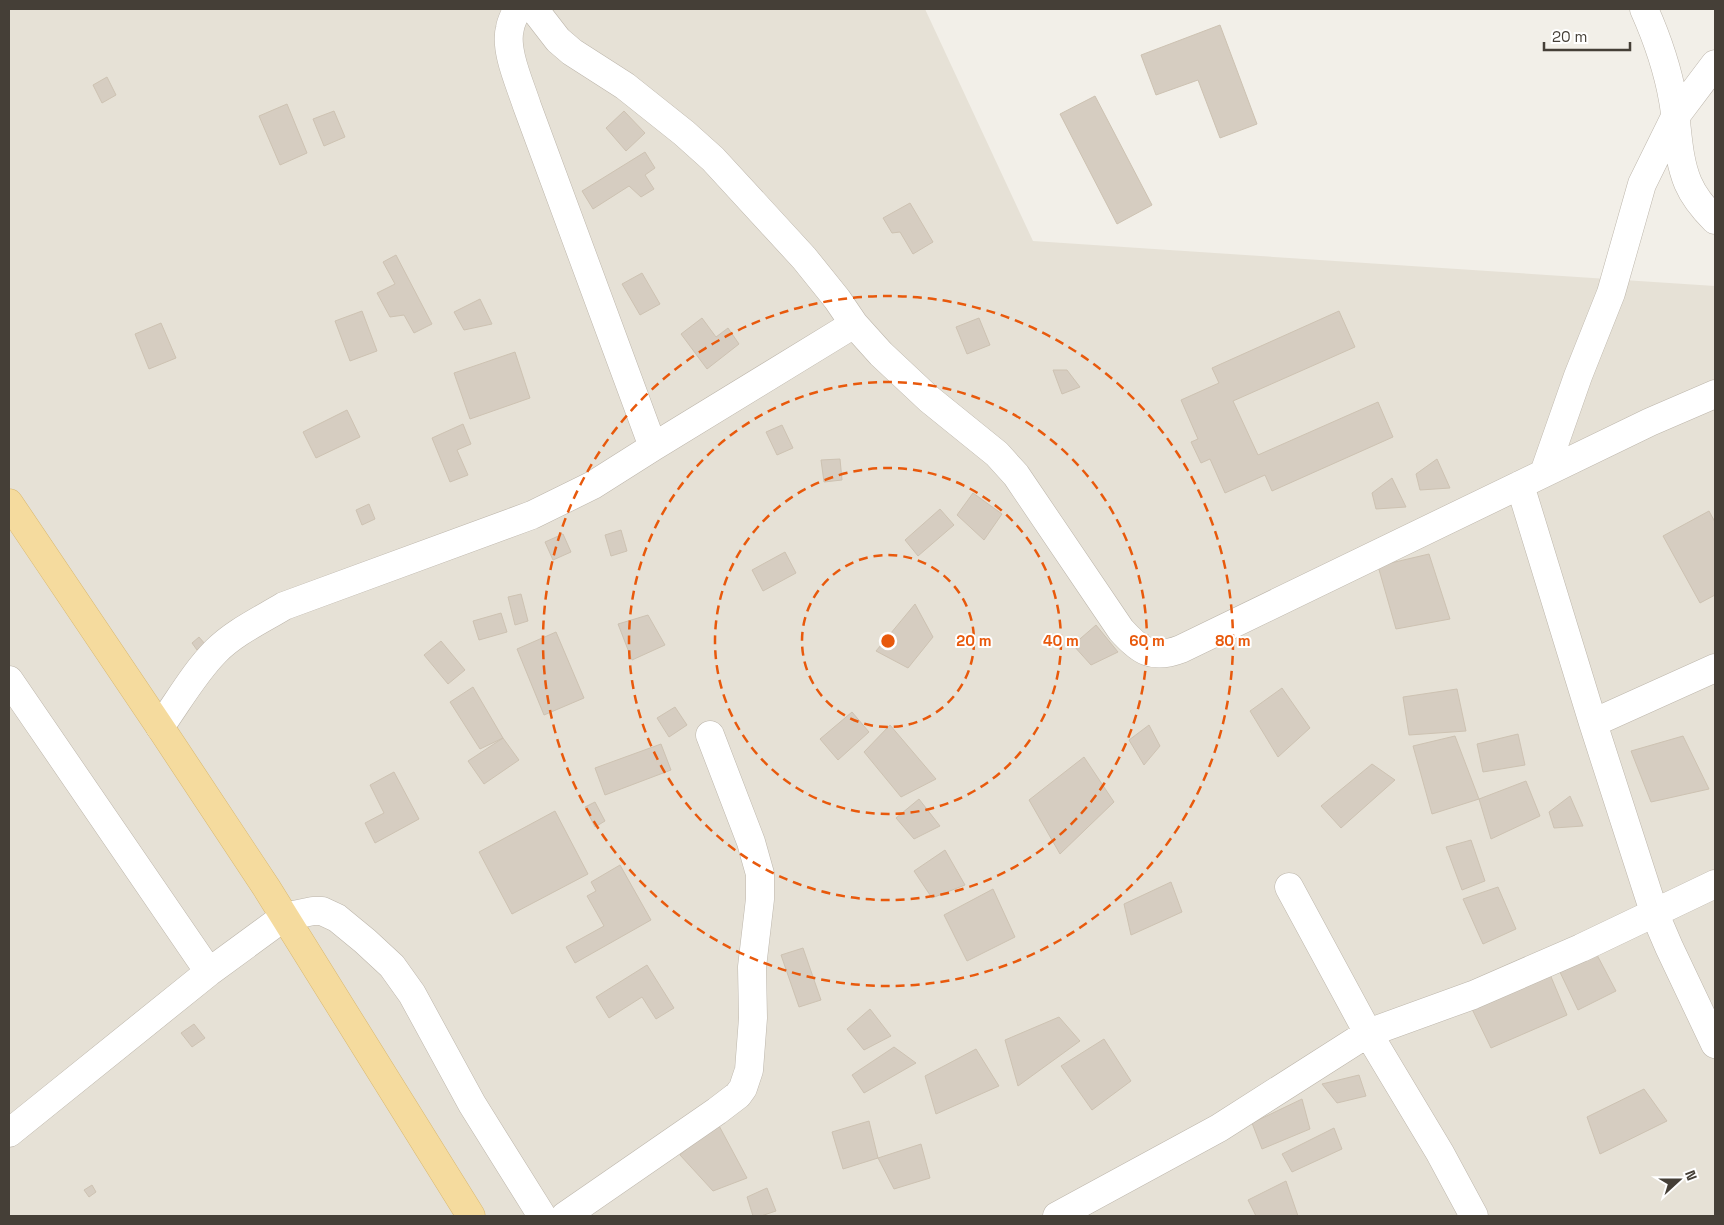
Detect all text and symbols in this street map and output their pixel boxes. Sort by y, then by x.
scale bar [1544,20,1630,52]
text: 20 m [1552,27,1587,46]
text: 20 m [956,631,992,650]
text: 40 m [1043,631,1079,650]
text: 60 m [1129,631,1165,650]
text: 80 m [1215,631,1251,650]
centre of rings [879,632,897,650]
north arrow [1654,1155,1704,1205]
text: N [1681,1168,1701,1183]

